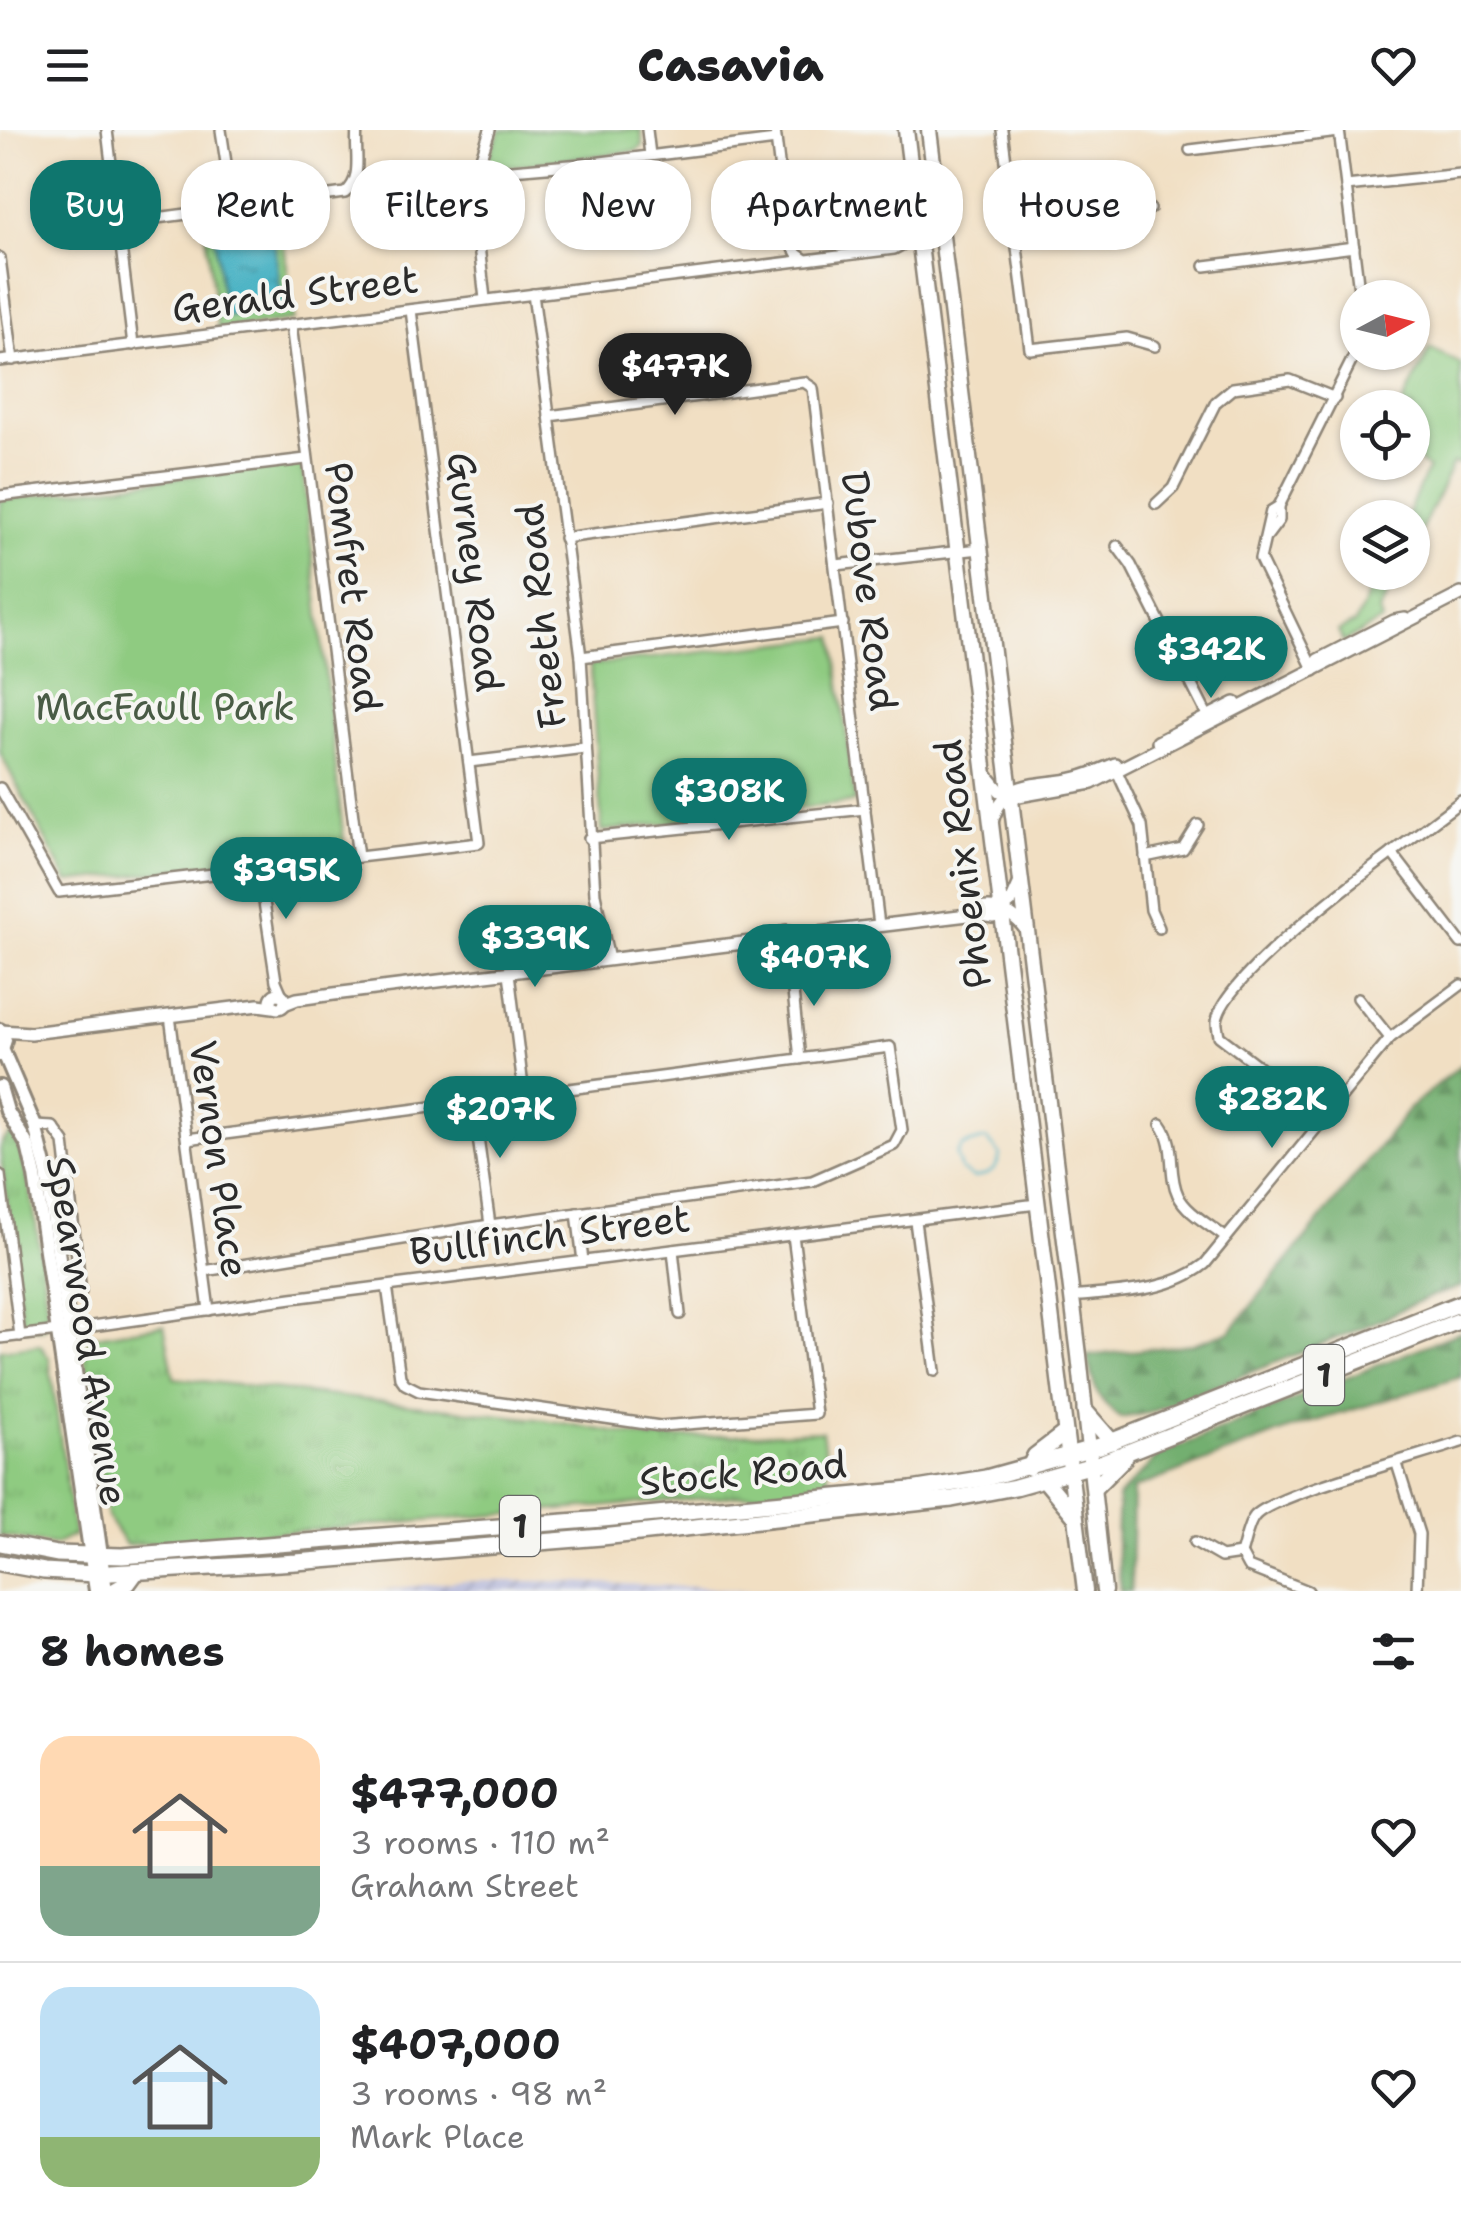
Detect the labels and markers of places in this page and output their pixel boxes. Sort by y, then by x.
pin: $477K [605,333,745,418]
pin: $342K [1141,616,1281,701]
pin: $308K [659,758,799,843]
pin: $395K [216,837,356,922]
pin: $339K [465,905,605,990]
pin: $407K [744,924,884,1009]
pin: $282K [1202,1066,1342,1151]
pin: $207K [430,1076,570,1161]

